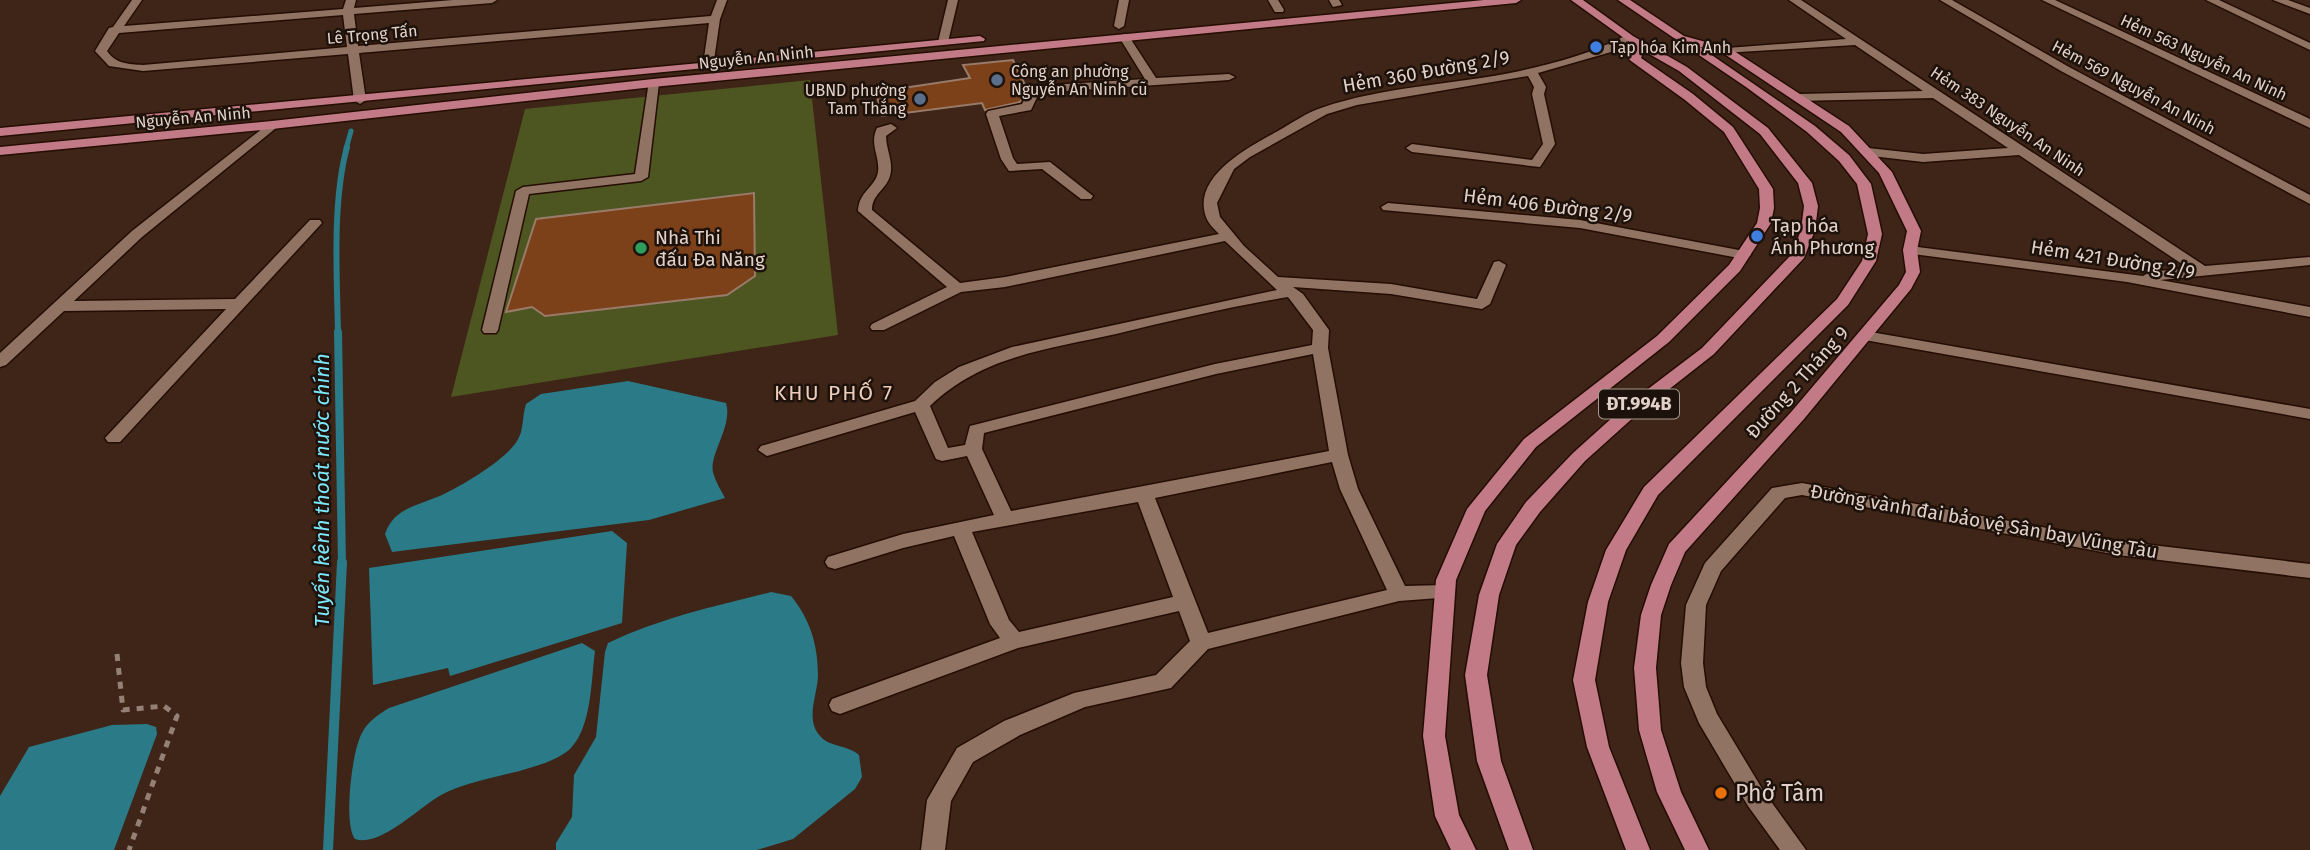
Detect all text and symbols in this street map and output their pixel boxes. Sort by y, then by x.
street label: Hẻm 563 Nguyễn An Ninh [2117,10,2290,104]
street label: Lê Trọng Tấn [326,20,418,48]
street label: Hẻm 569 Nguyễn An Ninh [2049,36,2219,139]
place label: Tạp hóa Kim Anh [1610,38,1731,57]
marker: Tạp hóa Kim Anh [1588,39,1604,55]
street label: Nguyễn An Ninh [698,42,814,73]
street label: Hẻm 360 Đường 2/9 [1341,45,1511,98]
place label: Công an phường Nguyễn An Ninh cũ [1011,62,1148,99]
street label: Hẻm 383 Nguyễn An Ninh [1927,63,2089,180]
marker: Công an phường Nguyễn An Ninh cũ [989,72,1005,88]
place label: UBND phường Tam Thắng [805,81,907,118]
marker: UBND phường Tam Thắng [912,91,928,107]
street label: Nguyễn An Ninh [135,103,251,132]
street label: Hẻm 406 Đường 2/9 [1462,184,1634,227]
place label: Tạp hóa Ánh Phương [1771,214,1874,259]
place label: Nhà Thi đấu Đa Năng [655,226,765,271]
marker: Tạp hóa Ánh Phương [1749,228,1765,244]
street label: Hẻm 421 Đường 2/9 [2029,235,2197,284]
marker: Nhà Thi đấu Đa Năng [633,240,649,256]
street label: Đường 2 Tháng 9 [1741,322,1854,443]
water label: Tuyến kênh thoát nước chính [309,353,335,627]
district label: KHU PHỐ 7 [774,378,894,406]
road number: ĐT.994B [1599,390,1679,418]
street label: Đường vành đai bảo vệ Sân bay Vũng Tàu [1809,480,2159,563]
place label: Phở Tâm [1735,779,1824,807]
marker: Phở Tâm [1713,785,1729,801]

